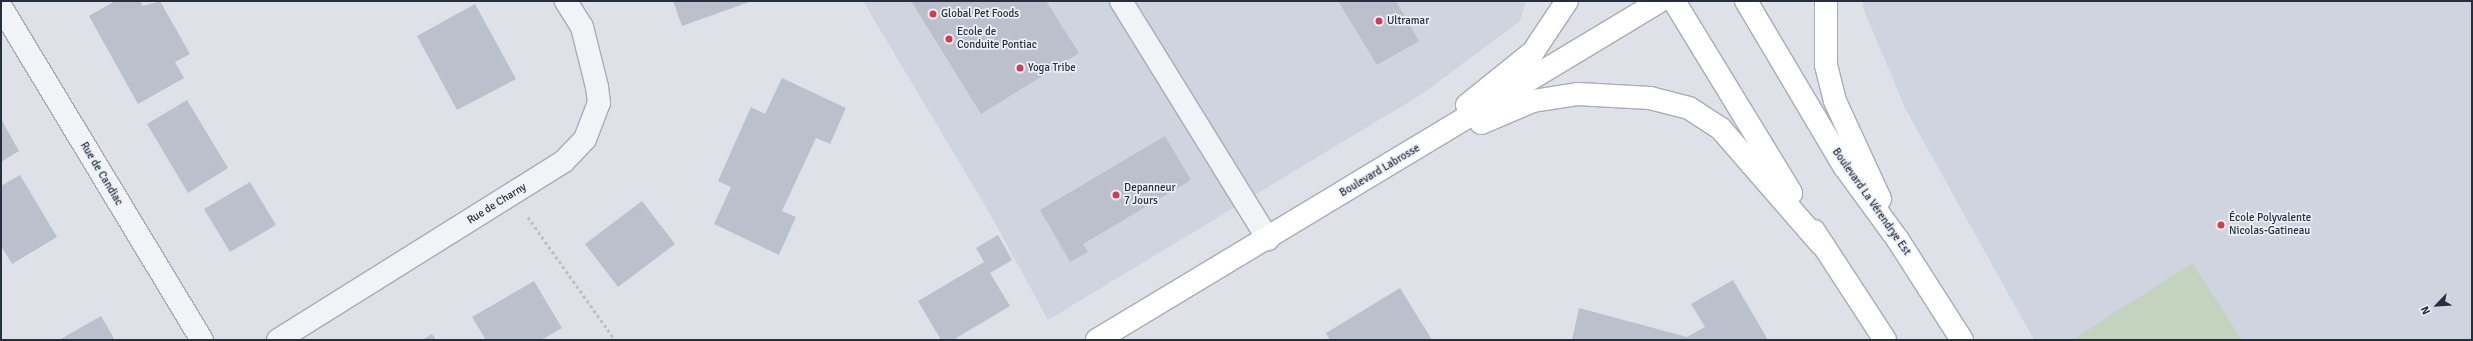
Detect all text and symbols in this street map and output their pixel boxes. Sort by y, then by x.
place label: Global Pet Foods [941,7,1019,21]
marker: Global Pet Foods [928,9,938,19]
place label: Ultramar [1387,14,1429,28]
marker: Ultramar [1374,16,1384,26]
place label: Ecole de Conduite Pontiac [957,26,1037,52]
marker: Ecole de Conduite Pontiac [944,34,954,44]
place label: Yoga Tribe [1028,61,1076,75]
marker: Yoga Tribe [1015,63,1025,73]
street label: Rue de Candiac [77,140,125,208]
street label: Boulevard Labrosse [1337,142,1423,200]
street label: Boulevard La Vérendrye Est [1829,146,1913,258]
street label: Rue de Charny [465,181,529,227]
place label: Depanneur 7 Jours [1124,182,1176,208]
marker: Depanneur 7 Jours [1111,190,1121,200]
place label: École Polyvalente Nicolas-Gatineau [2229,212,2311,238]
marker: École Polyvalente Nicolas-Gatineau [2216,220,2226,230]
north arrow [2417,285,2457,325]
text: N [2418,304,2433,316]

